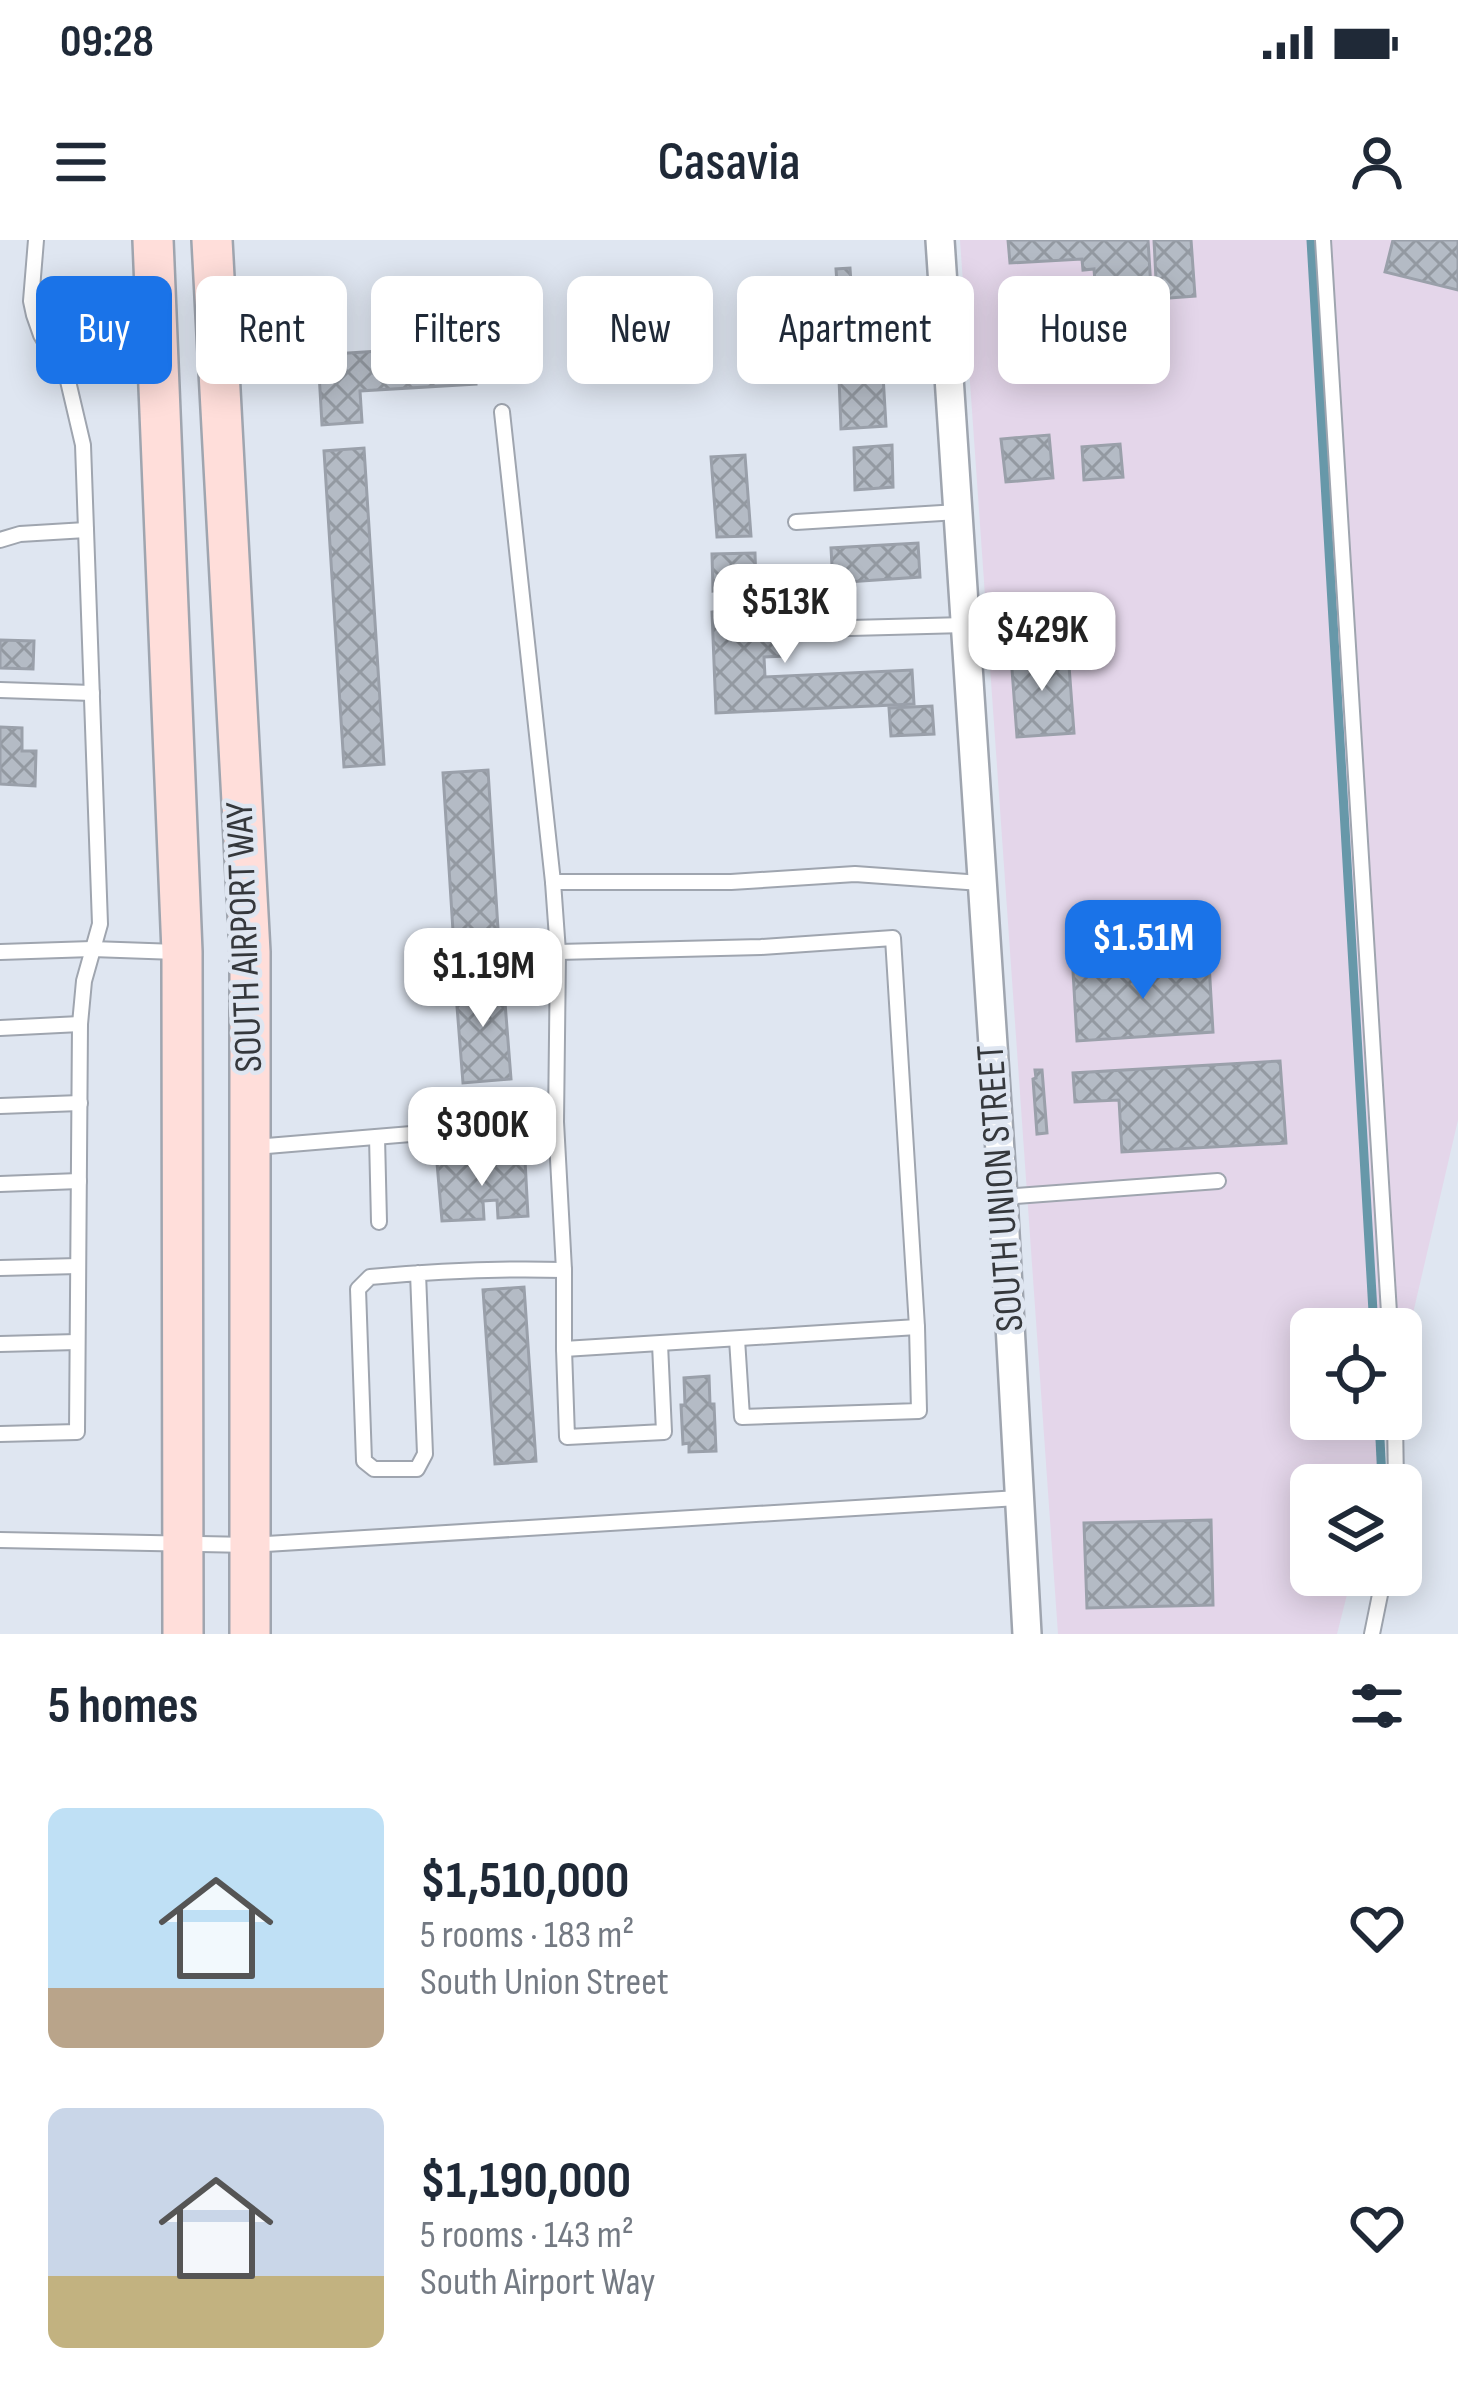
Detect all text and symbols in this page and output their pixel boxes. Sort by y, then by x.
text: 09:28 [60,15,154,70]
icon: menu [48,129,114,195]
icon: person [1344,129,1410,195]
text: Casavia [657,130,801,195]
chip: Buy [36,276,172,384]
chip: Rent [196,276,347,384]
chip: Filters [371,276,543,384]
chip: New [567,276,713,384]
chip: Apartment [737,276,974,384]
chip: House [998,276,1170,384]
pin: $513K [701,564,869,666]
text: $513K [740,579,830,626]
pin: $429K [958,592,1126,694]
text: $429K [995,607,1089,654]
street label: SOUTH AIRPORT WAY [217,801,273,1073]
pin: $1.51M [1045,900,1241,1002]
text: $1.51M [1092,915,1194,962]
pin: $1.19M [385,928,581,1030]
text: $1.19M [431,943,535,990]
street label: SOUTH UNION STREET [968,1043,1034,1333]
pin: $300K [398,1087,566,1189]
text: $300K [435,1102,529,1149]
map controls [1290,1308,1422,1596]
button: locate [1290,1308,1422,1440]
button: layers [1290,1464,1422,1596]
icon: filters [1344,1673,1410,1739]
text: 5 homes [48,1676,198,1737]
text: $1,510,000 [420,1851,629,1912]
icon: home [144,1856,288,2000]
icon: heart [1344,1895,1410,1961]
text: 5 rooms · 183 m² [420,1912,634,1959]
text: South Union Street [420,1959,669,2006]
text: $1,190,000 [420,2151,631,2212]
icon: home [144,2156,288,2300]
icon: heart [1344,2195,1410,2261]
text: 5 rooms · 143 m² [420,2212,634,2259]
text: South Airport Way [420,2259,655,2306]

